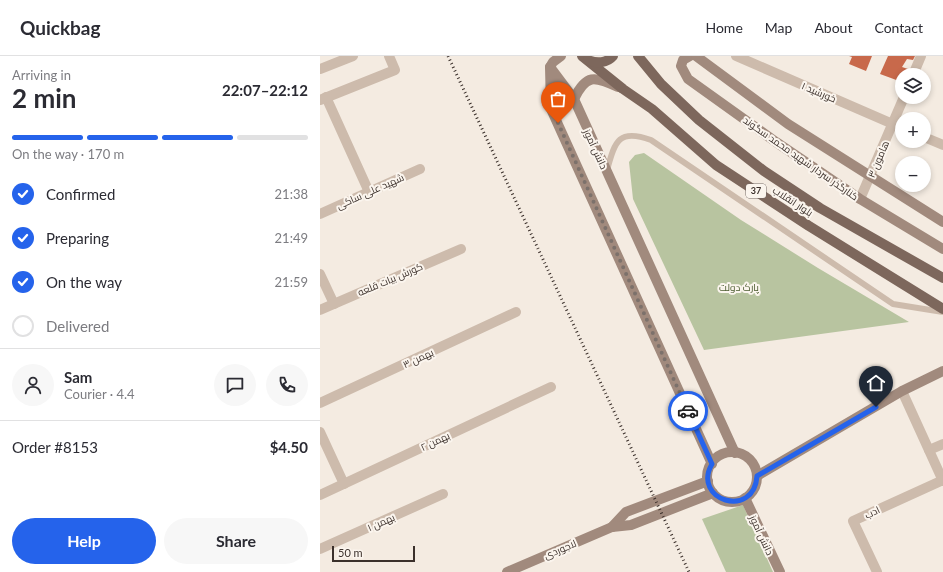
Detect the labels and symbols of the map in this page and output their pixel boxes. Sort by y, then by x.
street label: خورشید ۱ [800,79,838,105]
pin [541,82,575,123]
street label: کنارگذر سردار شهید محمد سگوند [741,114,861,203]
street label: دانش آموز [580,126,611,171]
street label: هامون ۳ [865,139,892,180]
street label: شهید علی ساکی [334,171,406,212]
road number: 37 [746,184,766,198]
street label: بلوار انقلاب [771,184,815,218]
street label: کورش بیات قلعه [356,260,425,299]
park label: پارک دولت [719,281,759,294]
street label: بهمن ۳ [401,346,436,371]
pin [859,366,893,407]
courier [668,391,708,431]
street label: بهمن ۲ [418,429,452,454]
street label: ادب [862,503,882,521]
street label: بهمن ۱ [365,511,397,534]
street label: دانش آموز [746,512,777,557]
street label: لاجوردی [542,537,578,562]
scale bar [332,544,415,563]

